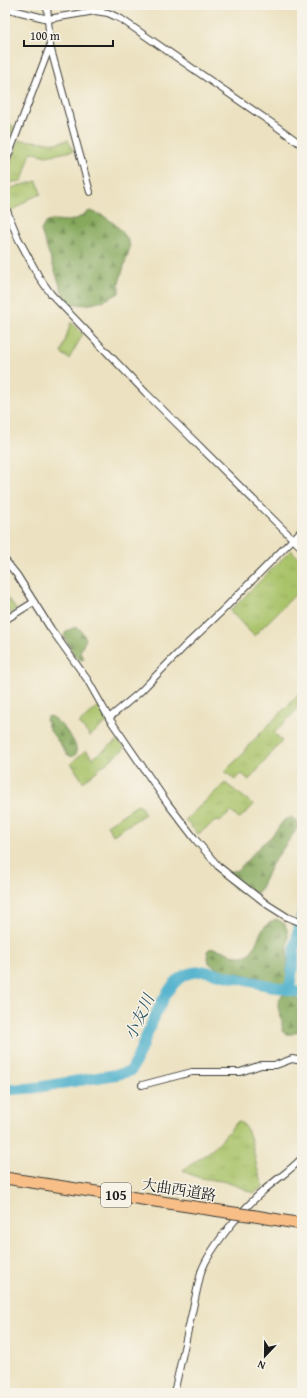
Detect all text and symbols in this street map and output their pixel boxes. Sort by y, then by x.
scale bar [24,22,113,48]
text: 100 m [30,27,60,44]
water label: 小友川 [118,988,161,1044]
street label: 大曲西道路 [140,1173,218,1206]
road number: 105 [101,1183,131,1207]
north arrow [245,1336,285,1376]
text: N [254,1356,268,1374]

